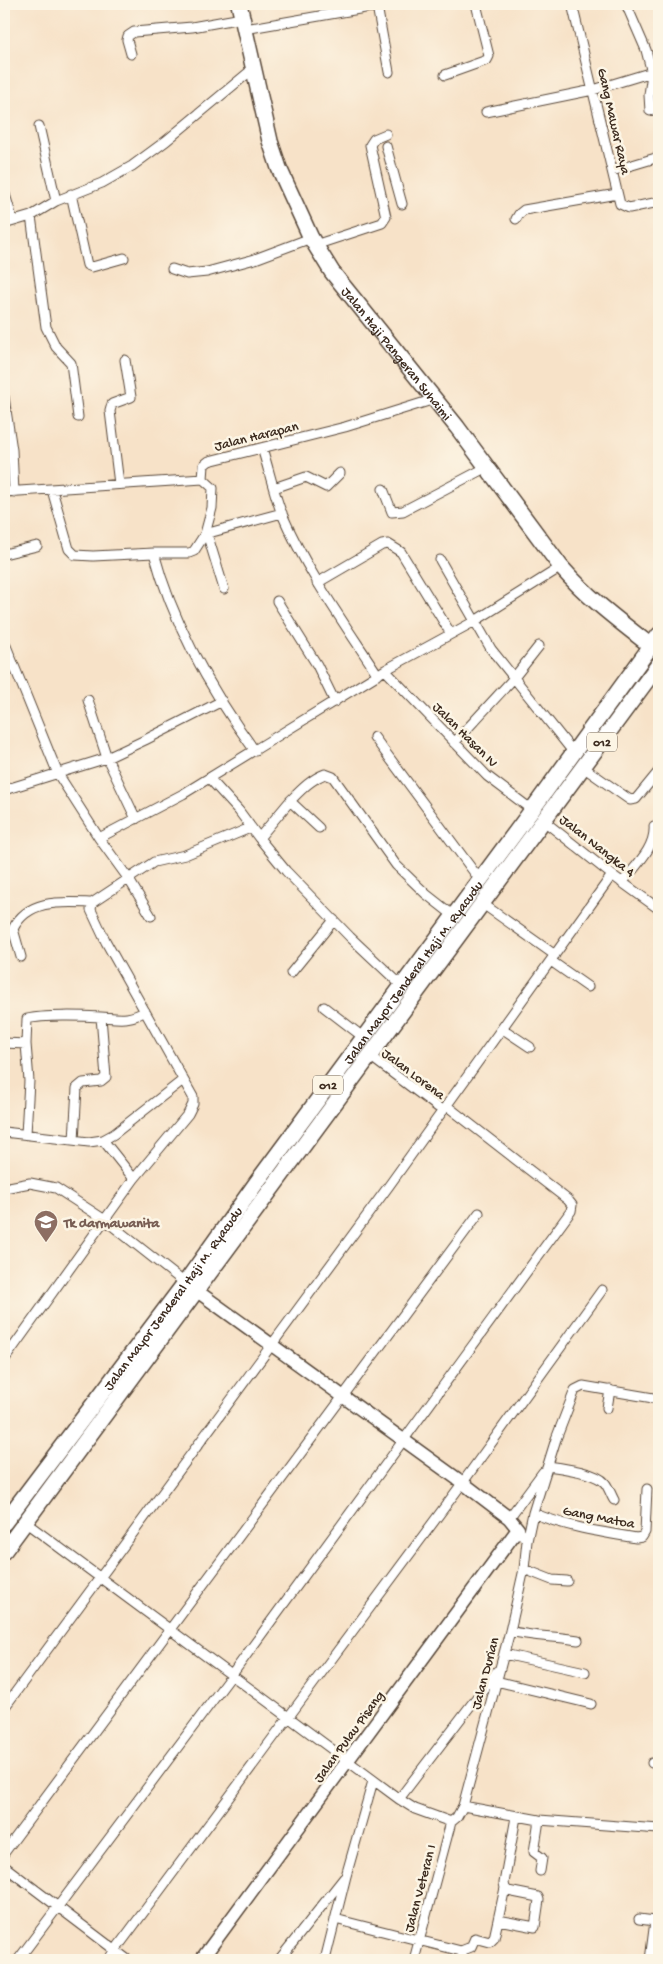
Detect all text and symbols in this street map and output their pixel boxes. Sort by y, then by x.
street label: Gang Mawar Raya [592,67,633,178]
street label: Jalan Haji Pangeran Suhaimi [336,284,454,425]
street label: Jalan Harapan [213,419,301,456]
street label: Jalan Hasan IV [428,699,501,772]
road number: 012 [587,732,617,752]
street label: Jalan Nangka 4 [555,812,638,882]
street label: Jalan Mayor Jenderal Haji M. Ryacudu [341,878,488,1068]
street label: Jalan Lorena [377,1046,449,1105]
road number: 012 [313,1076,343,1094]
street label: Jalan Mayor Jenderal Haji M. Ryacudu [101,1204,248,1395]
school or university icon: Tk darmawanita [33,1209,59,1243]
place label: Tk darmawanita [63,1216,161,1233]
street label: Gang Matoa [561,1503,637,1534]
street label: Jalan Durian [469,1635,504,1712]
street label: Jalan Pulau Pisang [311,1688,389,1787]
street label: Jalan Veteran I [402,1843,441,1934]

